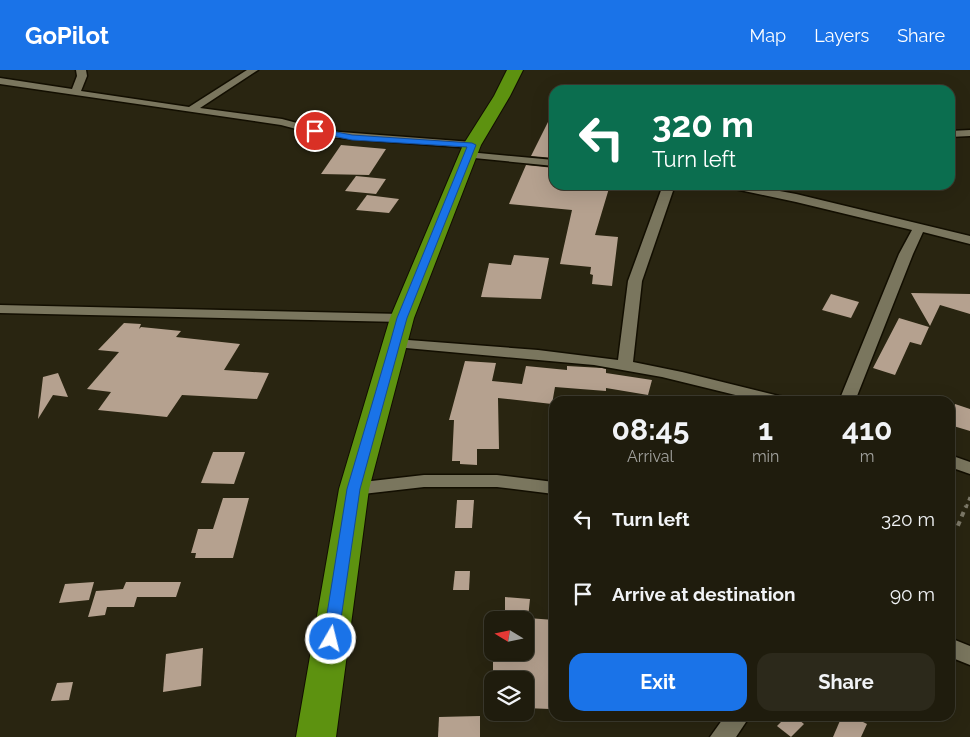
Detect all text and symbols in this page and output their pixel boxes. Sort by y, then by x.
text: GoPilot [25,21,109,50]
text: Map [750,25,786,46]
text: Layers [814,25,869,46]
text: Share [897,25,945,46]
text: 320 m [652,104,754,145]
icon: left [569,105,634,170]
pin [294,110,336,152]
icon: arrive [301,117,329,145]
text: Turn left [652,146,736,172]
text: 08:45 [612,412,689,447]
text: 1 [758,412,773,447]
text: 410 [842,412,892,447]
text: Arrival [627,447,674,466]
text: min [752,447,779,466]
text: m [860,447,875,466]
icon: left [569,505,597,533]
text: Turn left [612,508,689,530]
text: 320 m [881,508,935,530]
icon: arrive [569,580,597,608]
text: Arrive at destination [612,583,796,605]
text: 90 m [890,583,935,605]
north arrow [484,611,534,661]
map controls [484,611,534,721]
position arrow [304,612,356,664]
button: Exit [569,653,747,711]
button: Share [757,653,935,711]
button: layers [484,671,534,721]

